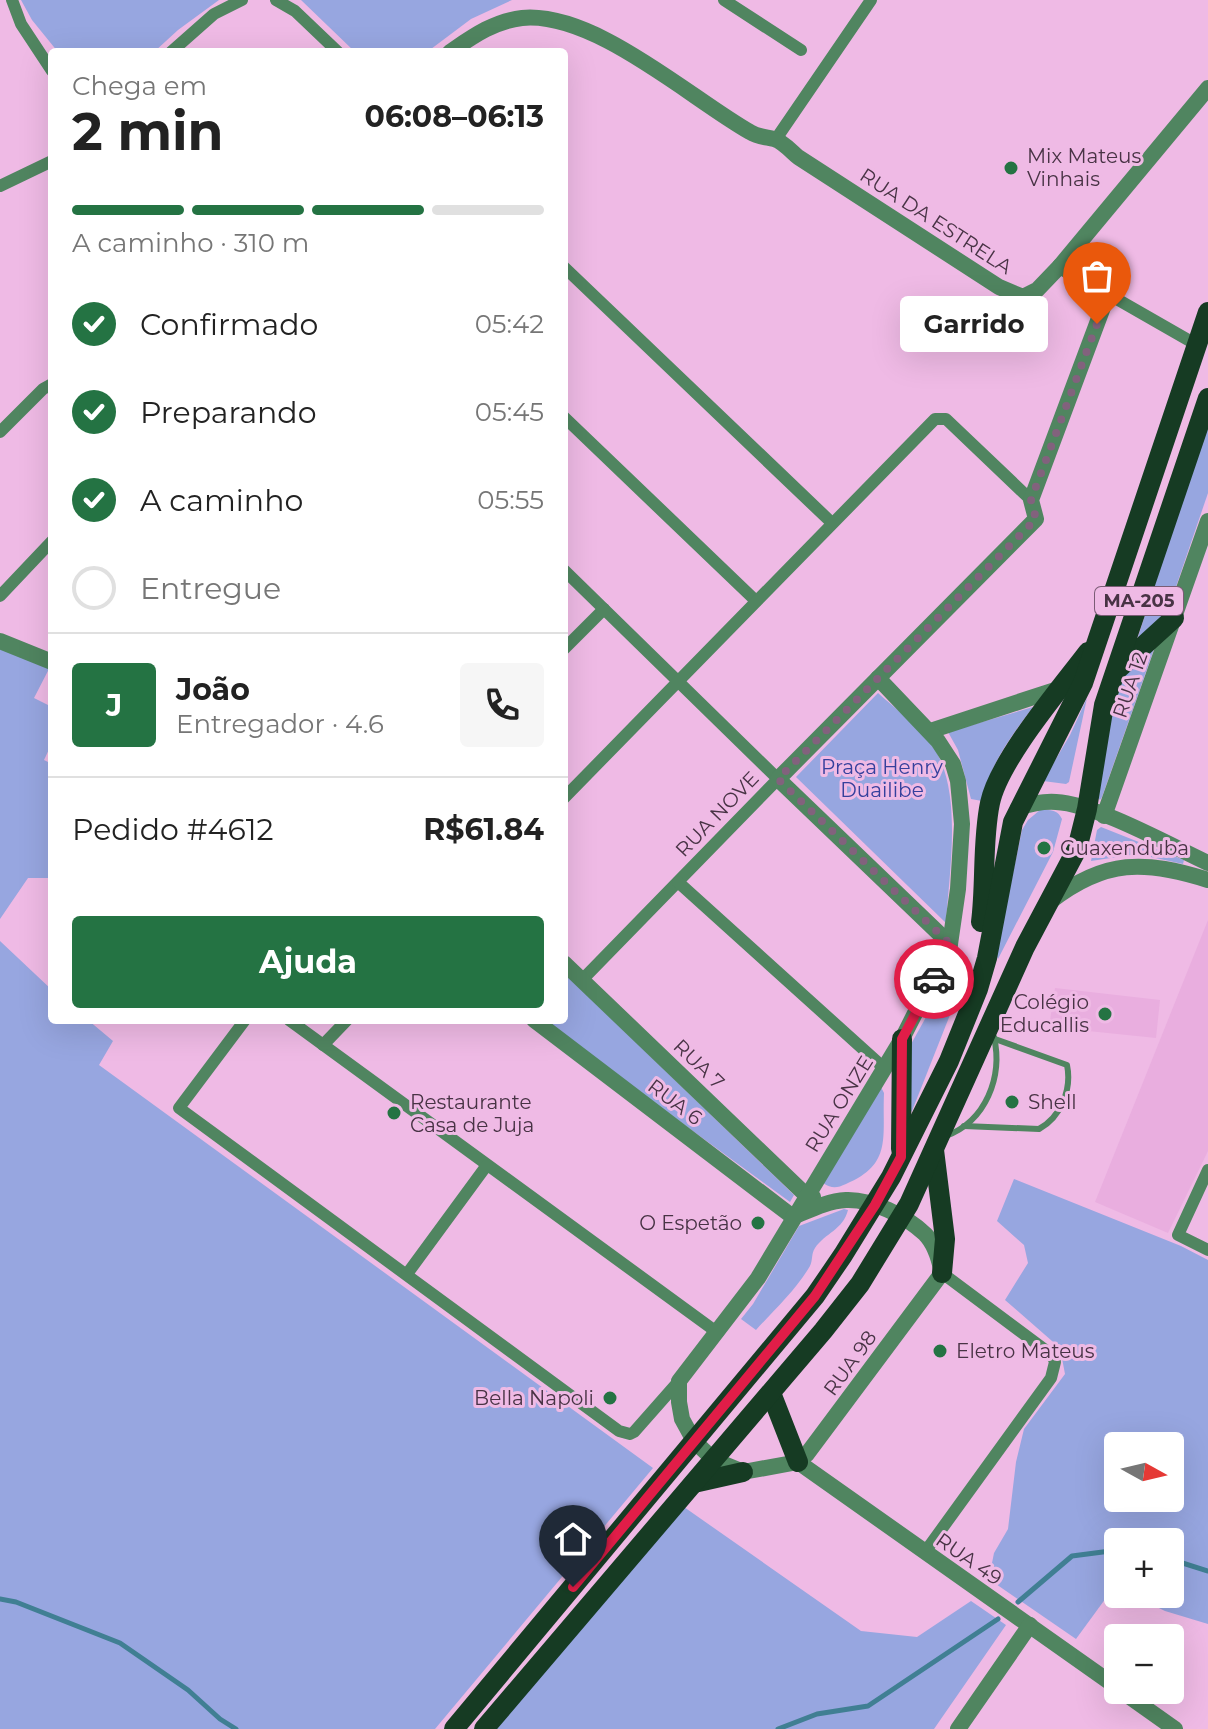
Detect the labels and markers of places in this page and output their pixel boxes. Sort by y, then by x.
place label: Mix Mateus Vinhais [1027,144,1142,191]
marker: Mix Mateus Vinhais [1002,159,1020,177]
pin [1063,242,1131,324]
callout: Garrido [901,296,1049,352]
place label: Guaxenduba [1060,836,1189,860]
marker: Guaxenduba [1035,839,1053,857]
place label: Colégio Educallis [1000,990,1089,1037]
marker: Colégio Educallis [1096,1005,1114,1023]
place label: Restaurante Casa de Juja [410,1090,534,1137]
place label: Shell [1028,1090,1077,1114]
marker: Shell [1003,1093,1021,1111]
marker: Restaurante Casa de Juja [385,1104,403,1122]
place label: O Espetão [639,1211,742,1235]
marker: O Espetão [749,1214,767,1232]
place label: Eletro Mateus [956,1339,1095,1363]
marker: Eletro Mateus [931,1342,949,1360]
place label: Bella Napoli [474,1386,594,1410]
marker: Bella Napoli [601,1389,619,1407]
pin [539,1505,607,1587]

